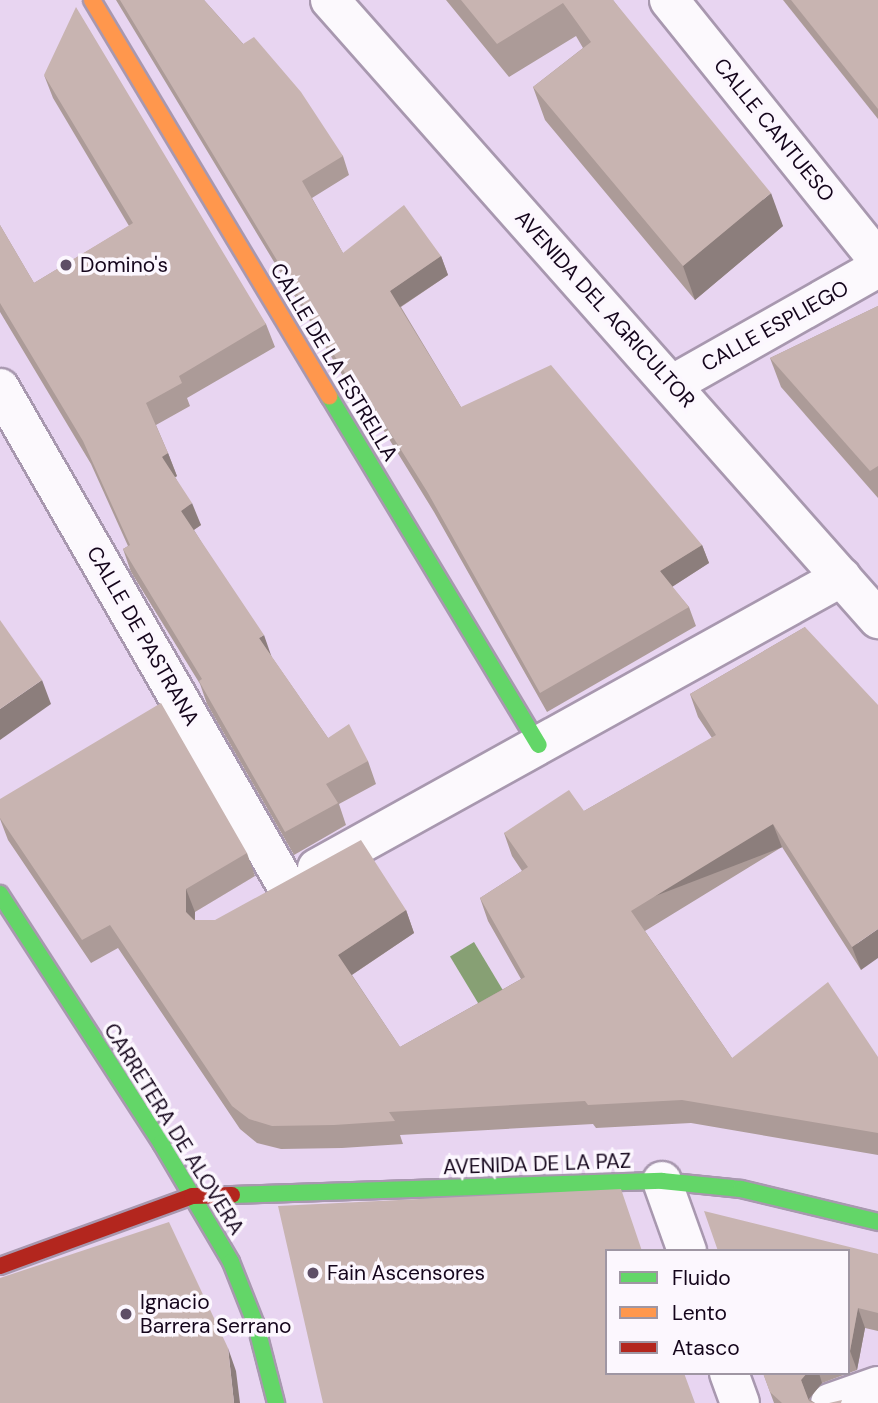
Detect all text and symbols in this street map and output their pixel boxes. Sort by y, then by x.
street label: CALLE CANTUESO [708,53,840,207]
street label: AVENIDA DEL AGRICULTOR [510,205,700,413]
place label: Domino's [80,252,168,278]
marker: Domino's [58,257,74,273]
street label: CALLE DE LA ESTRELLA [265,258,403,466]
street label: CALLE ESPLIEGO [697,275,853,377]
street label: CALLE DE PASTRANA [81,542,205,730]
street label: CARRETERA DE ALOVERA [98,1019,250,1239]
street label: AVENIDA DE LA PAZ [442,1148,632,1180]
legend [605,1249,850,1375]
place label: Fain Ascensores [327,1260,485,1286]
text: Fluido [672,1264,731,1292]
marker: Fain Ascensores [305,1265,321,1281]
place label: Ignacio Barrera Serrano [140,1289,292,1339]
text: Lento [672,1299,727,1327]
marker: Ignacio Barrera Serrano [118,1306,134,1322]
text: Atasco [672,1334,740,1362]

